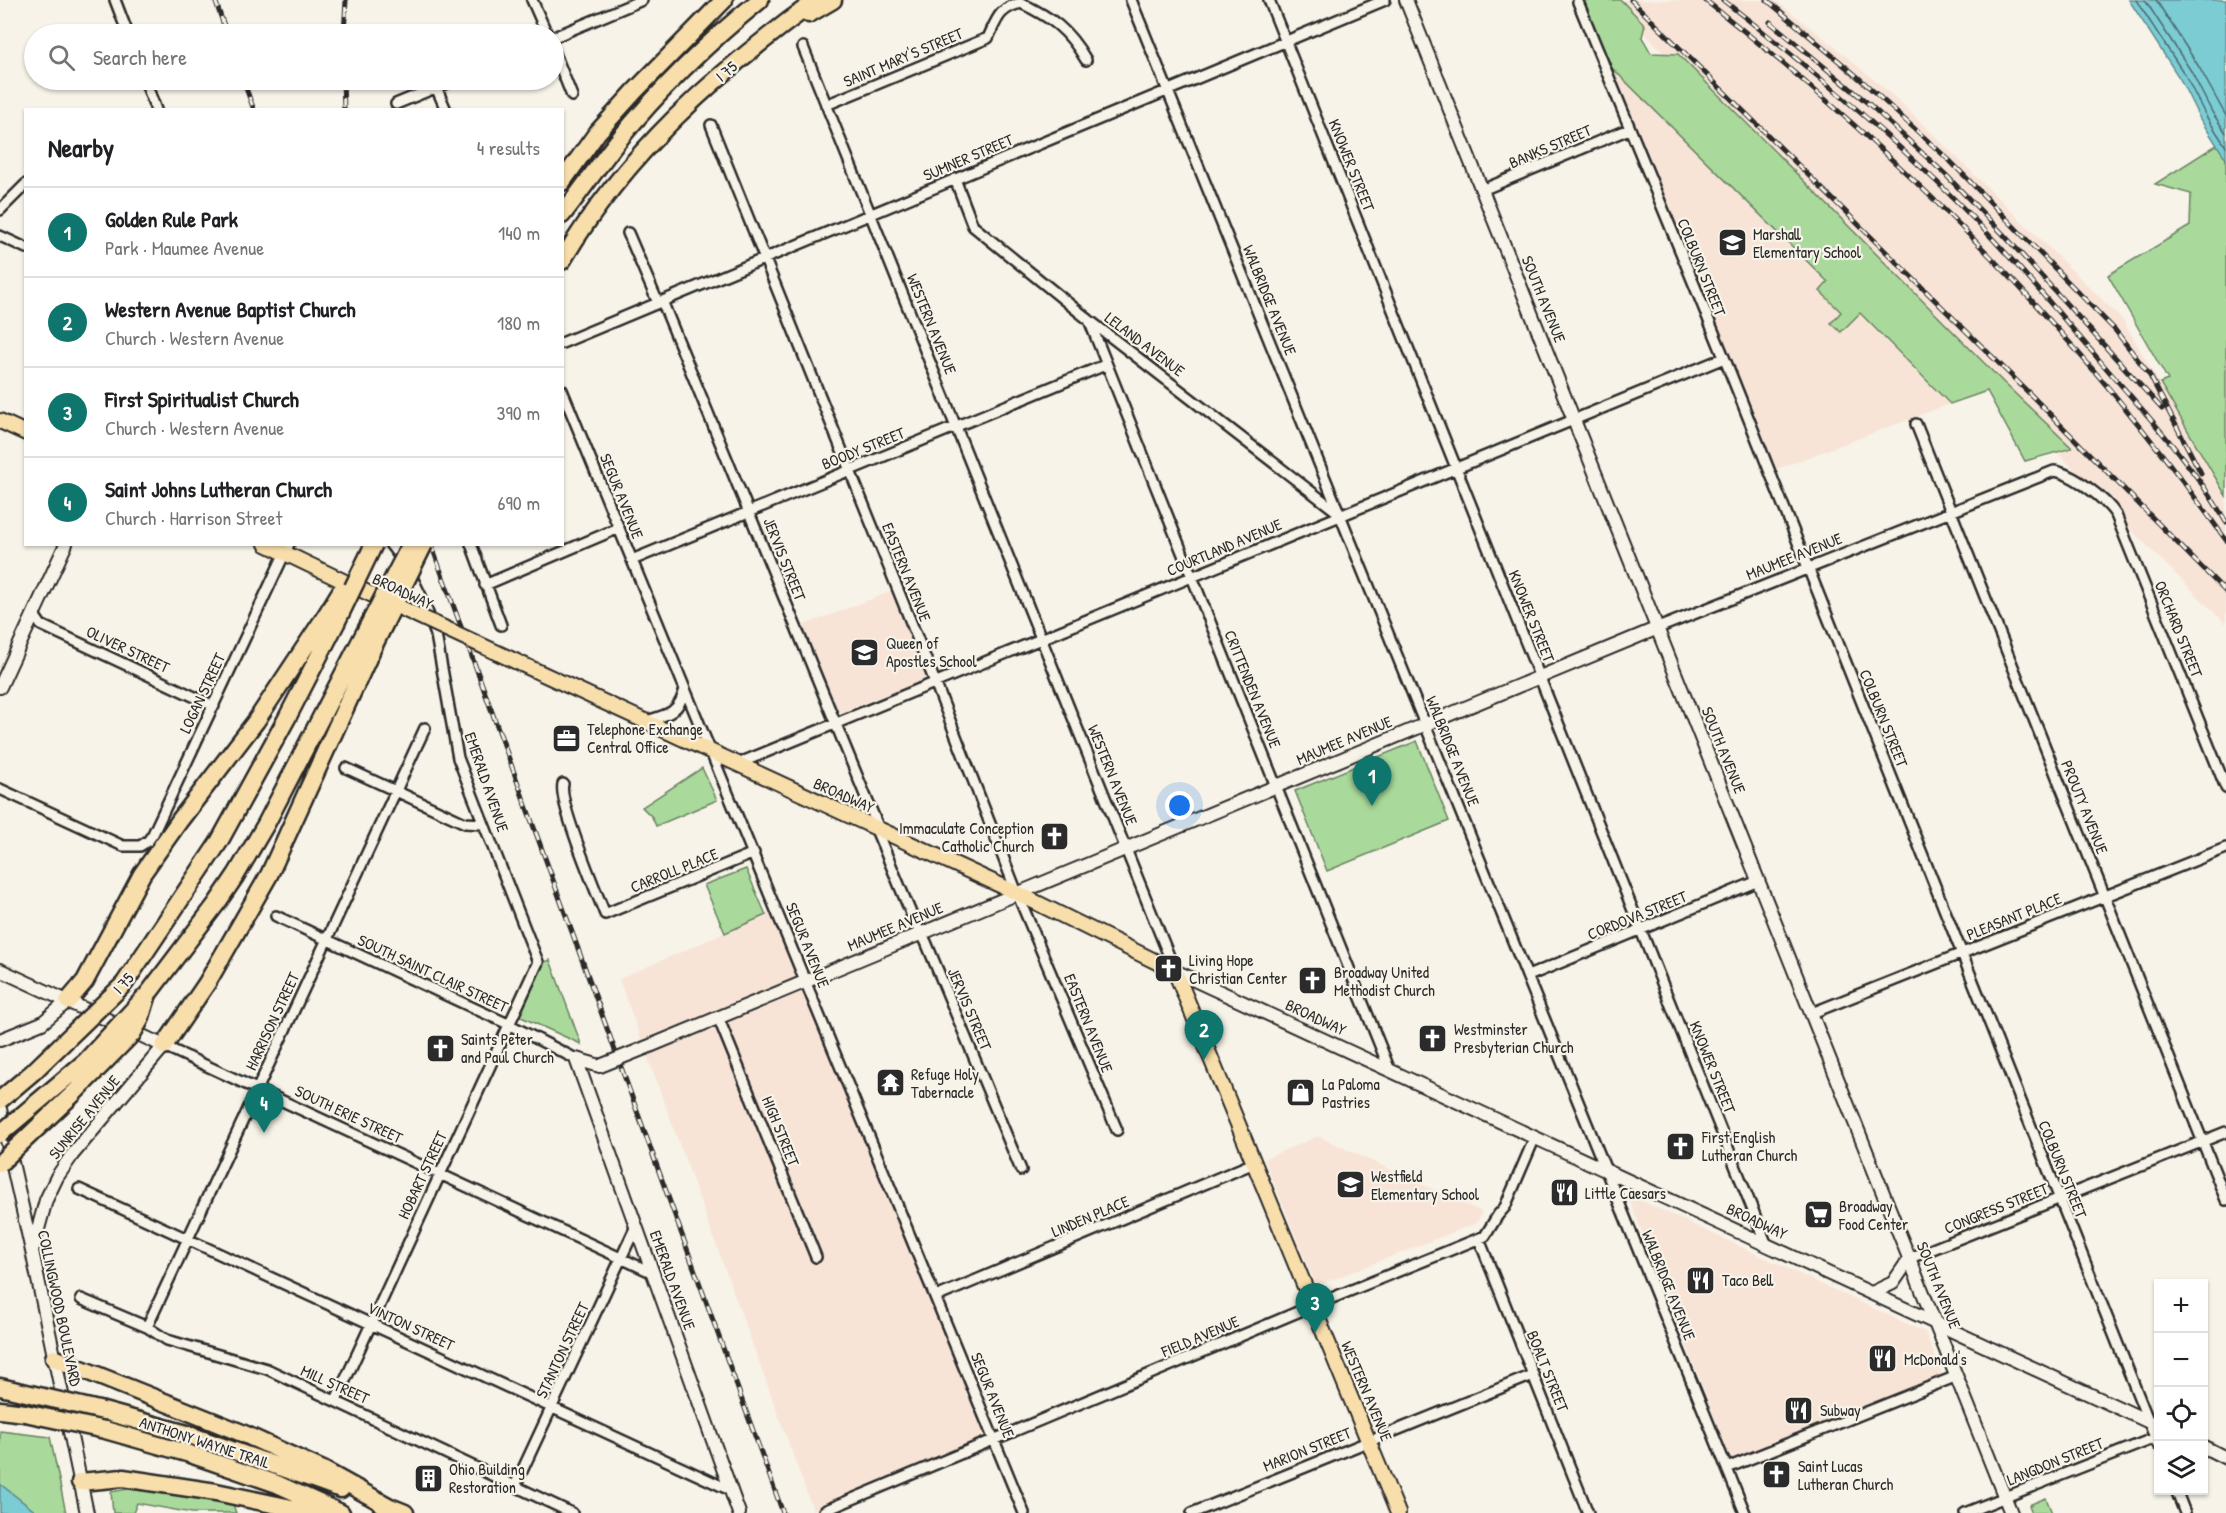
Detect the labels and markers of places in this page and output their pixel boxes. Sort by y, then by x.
place label: Marshall Elementary School [1753,223,1862,263]
school or university icon: Marshall Elementary School [1716,227,1748,259]
place label: Queen of Apostles School [886,632,977,672]
school or university icon: Queen of Apostles School [849,636,881,668]
place label: Telephone Exchange Central Office [587,718,704,758]
office icon: Telephone Exchange Central Office [550,722,582,754]
pin: 1 [1352,756,1392,806]
place label: Immaculate Conception Catholic Church [899,817,1034,857]
church icon: Immaculate Conception Catholic Church [1039,821,1071,853]
place label: Living Hope Christian Center [1189,949,1287,989]
church icon: Living Hope Christian Center [1152,953,1184,985]
place label: Broadway United Methodist Church [1334,961,1435,1001]
church icon: Broadway United Methodist Church [1297,965,1329,997]
pin: 2 [1184,1010,1224,1060]
place label: Westminster Presbyterian Church [1454,1018,1574,1058]
church icon: Westminster Presbyterian Church [1417,1022,1449,1054]
place label: Saints Peter and Paul Church [461,1028,554,1068]
church icon: Saints Peter and Paul Church [424,1032,456,1064]
place label: Refuge Holy Tabernacle [911,1063,979,1103]
temple icon: Refuge Holy Tabernacle [874,1067,906,1099]
place label: La Paloma Pastries [1322,1073,1380,1113]
shop icon: La Paloma Pastries [1285,1077,1317,1109]
pin: 4 [244,1084,284,1133]
place label: First English Lutheran Church [1701,1126,1798,1166]
church icon: First English Lutheran Church [1665,1130,1697,1162]
place label: Westfield Elementary School [1371,1165,1480,1205]
school or university icon: Westfield Elementary School [1334,1169,1366,1201]
restaurant icon: Little Caesars [1548,1177,1580,1209]
place label: Little Caesars [1585,1182,1666,1204]
place label: Broadway Food Center [1838,1195,1908,1235]
supermarket icon: Broadway Food Center [1802,1199,1834,1231]
restaurant icon: Taco Bell [1685,1264,1717,1296]
place label: Taco Bell [1722,1269,1774,1291]
pin: 3 [1296,1284,1334,1333]
restaurant icon: McDonald's [1867,1343,1899,1375]
place label: McDonald's [1904,1348,1967,1370]
restaurant icon: Subway [1783,1394,1815,1426]
place label: Subway [1820,1399,1861,1421]
place label: Saint Lucas Lutheran Church [1798,1455,1894,1495]
place label: Ohio Building Restoration [449,1458,525,1498]
church icon: Saint Lucas Lutheran Church [1761,1459,1793,1491]
building icon: Ohio Building Restoration [412,1462,444,1494]

